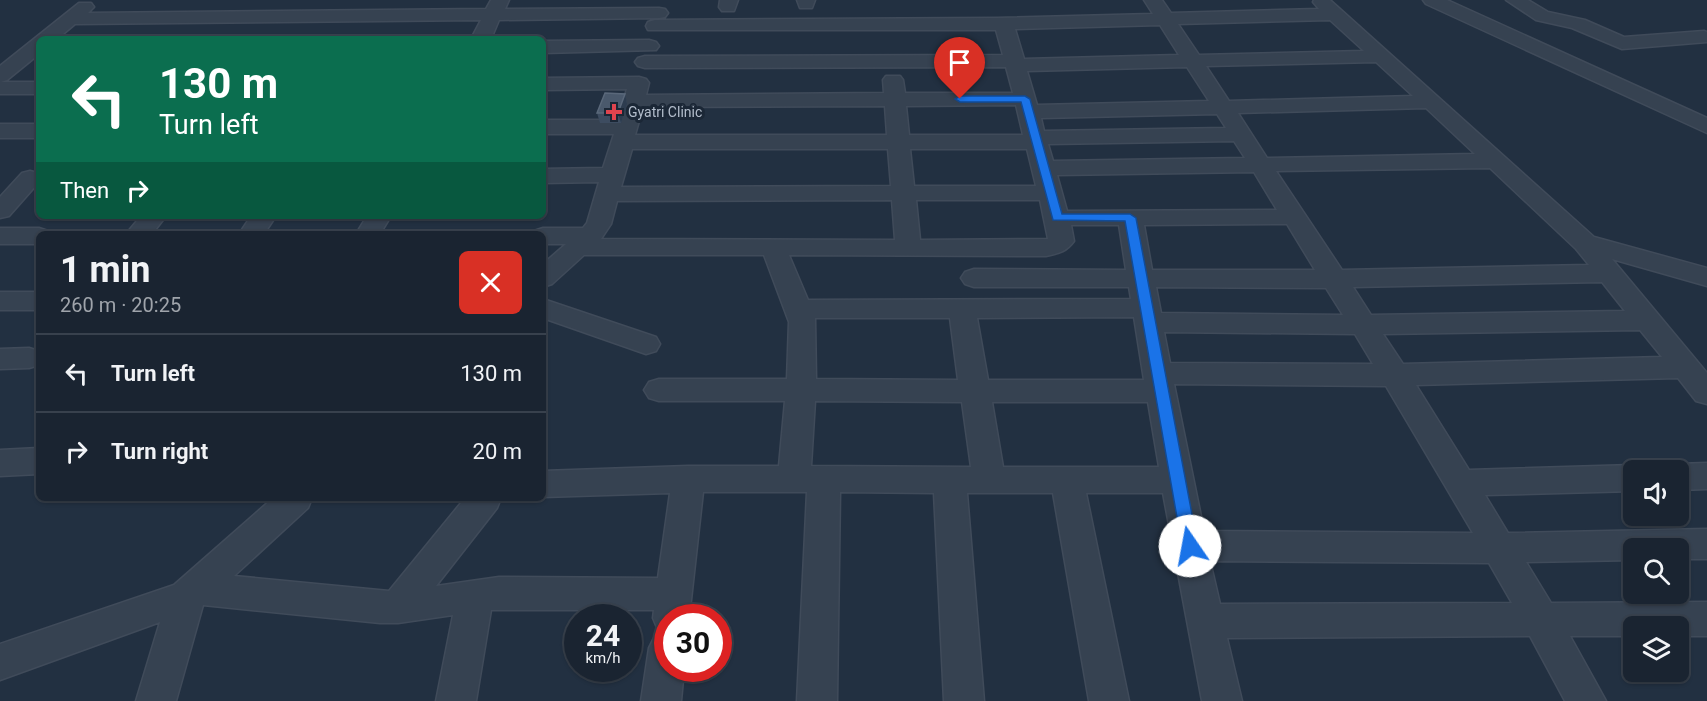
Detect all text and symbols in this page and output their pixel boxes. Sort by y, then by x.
pin [934,37,985,99]
icon: arrive [943,46,976,79]
text: 130 m [159,59,278,108]
icon: left [60,60,138,138]
marker: Gyatri Clinic [605,103,623,121]
place label: Gyatri Clinic [628,104,702,120]
text: Turn left [159,109,259,141]
icon: right [121,174,154,207]
text: Then [60,178,109,203]
text: 1 min [60,249,151,291]
button: close [459,251,522,314]
text: 260 m · 20:25 [60,293,181,317]
icon: left [60,357,93,390]
text: Turn left [111,361,195,386]
text: 130 m [460,361,522,386]
icon: right [60,435,93,468]
text: Turn right [111,439,208,464]
text: 20 m [473,439,522,464]
map controls [1623,460,1689,682]
button: sound [1623,460,1689,526]
position arrow [1158,514,1222,578]
button: search [1623,538,1689,604]
speed limit sign: 30 [654,604,732,682]
button: layers [1623,616,1689,682]
text: 24 [586,618,620,653]
text: km/h [585,649,621,667]

